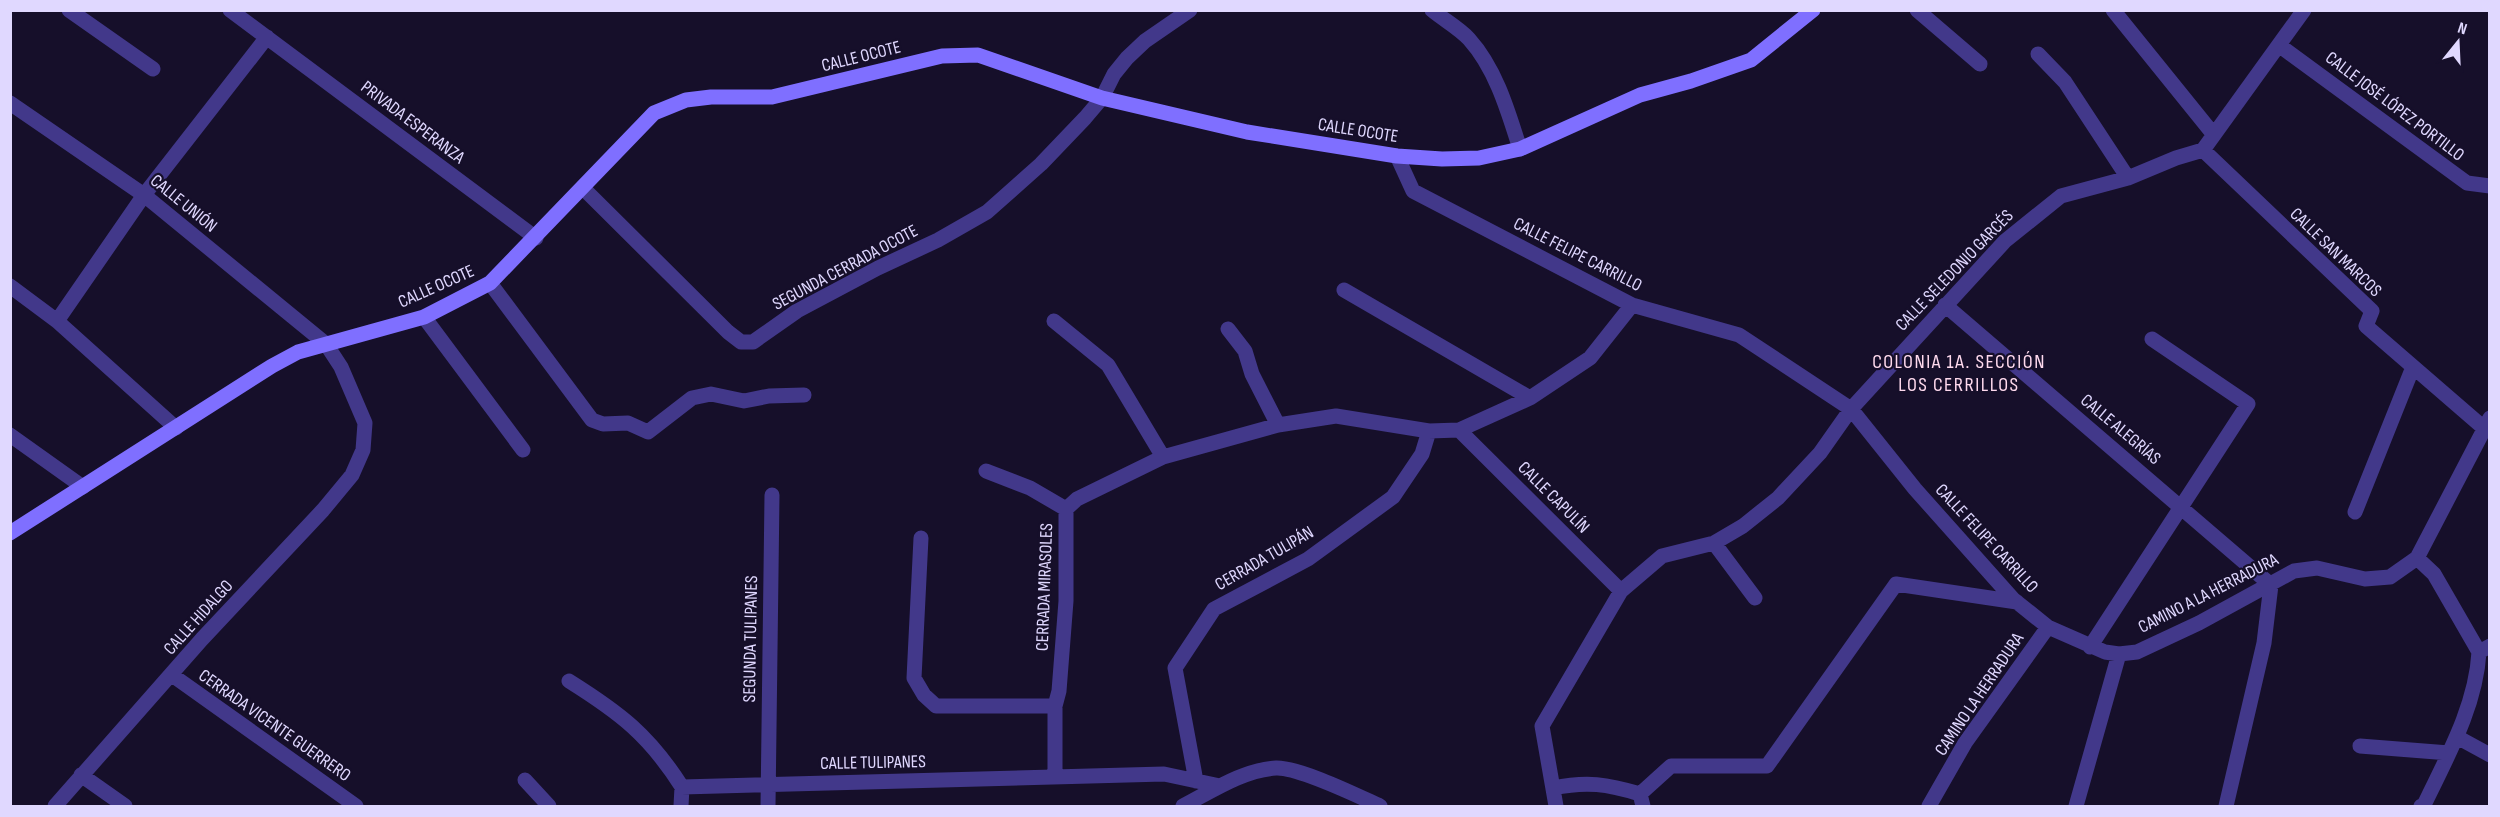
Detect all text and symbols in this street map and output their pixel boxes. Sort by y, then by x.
north arrow [2428,12,2488,72]
text: N [2455,19,2469,40]
street label: CALLE OCOTE [819,37,903,76]
street label: CALLE JOSÉ LÓPEZ PORTILLO [2321,47,2468,165]
street label: PRIVADA ESPERANZA [357,77,469,168]
street label: CALLE OCOTE [1316,114,1399,147]
street label: CALLE UNIÓN [146,170,221,237]
street label: CALLE SAN MARCOS [2285,203,2386,302]
street label: CALLE SELEDONIO GARCÉS [1891,205,2018,335]
street label: CALLE FELIPE CARRILLO [1510,213,1646,296]
street label: SEGUNDA CERRADA OCOTE [769,220,921,315]
street label: CALLE OCOTE [395,260,477,312]
district label: COLONIA 1A. SECCIÓN LOS CERRILLOS [1872,350,2046,397]
street label: CALLE ALEGRÍAS [2076,390,2165,469]
street label: CALLE CAPULÍN [1514,457,1594,537]
street label: CALLE FELIPE CARRILLO [1931,479,2043,597]
street label: CERRADA MIRASOLES [1032,522,1057,651]
street label: CERRADA TULIPÁN [1211,522,1317,595]
street label: CAMINO A LA HERRADURA [2135,549,2282,638]
street label: SEGUNDA TULIPANES [739,575,762,703]
street label: CALLE HIDALGO [159,576,237,659]
street label: CAMINO LA HERRADURA [1931,629,2028,760]
street label: CERRADA VICENTE GUERRERO [195,665,355,786]
street label: CALLE TULIPANES [820,751,926,774]

